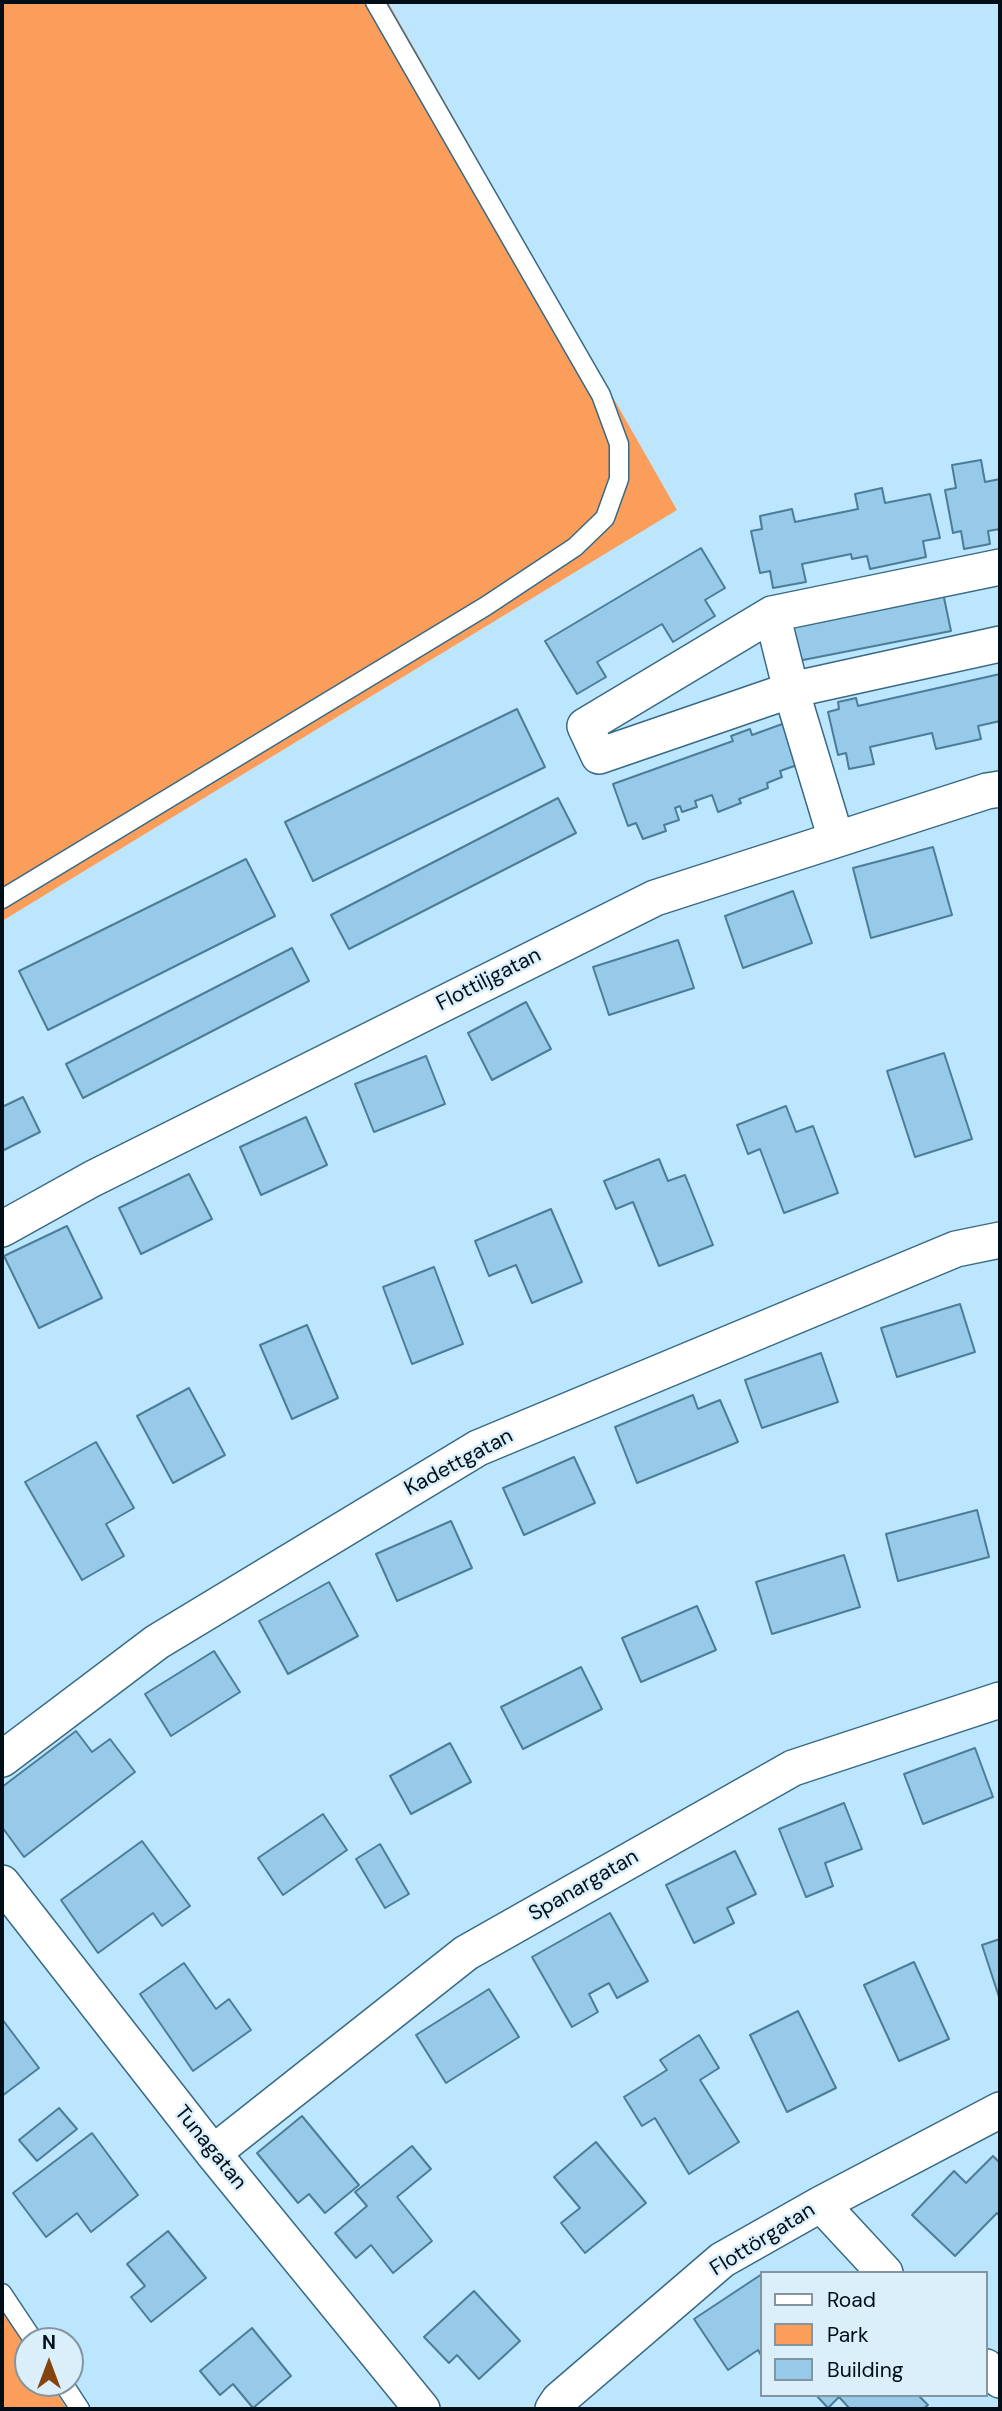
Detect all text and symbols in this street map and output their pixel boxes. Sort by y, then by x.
street label: Flottiljgatan [433,943,545,1017]
street label: Kadettgatan [401,1424,517,1502]
street label: Spanargatan [525,1845,643,1927]
street label: Tunagatan [168,2101,252,2195]
street label: Flottörgatan [706,2198,820,2282]
legend [760,2271,988,2397]
text: Road [827,2286,876,2314]
text: Park [827,2321,868,2349]
north arrow [14,2327,84,2397]
text: N [42,2330,56,2355]
text: Building [827,2356,903,2384]

